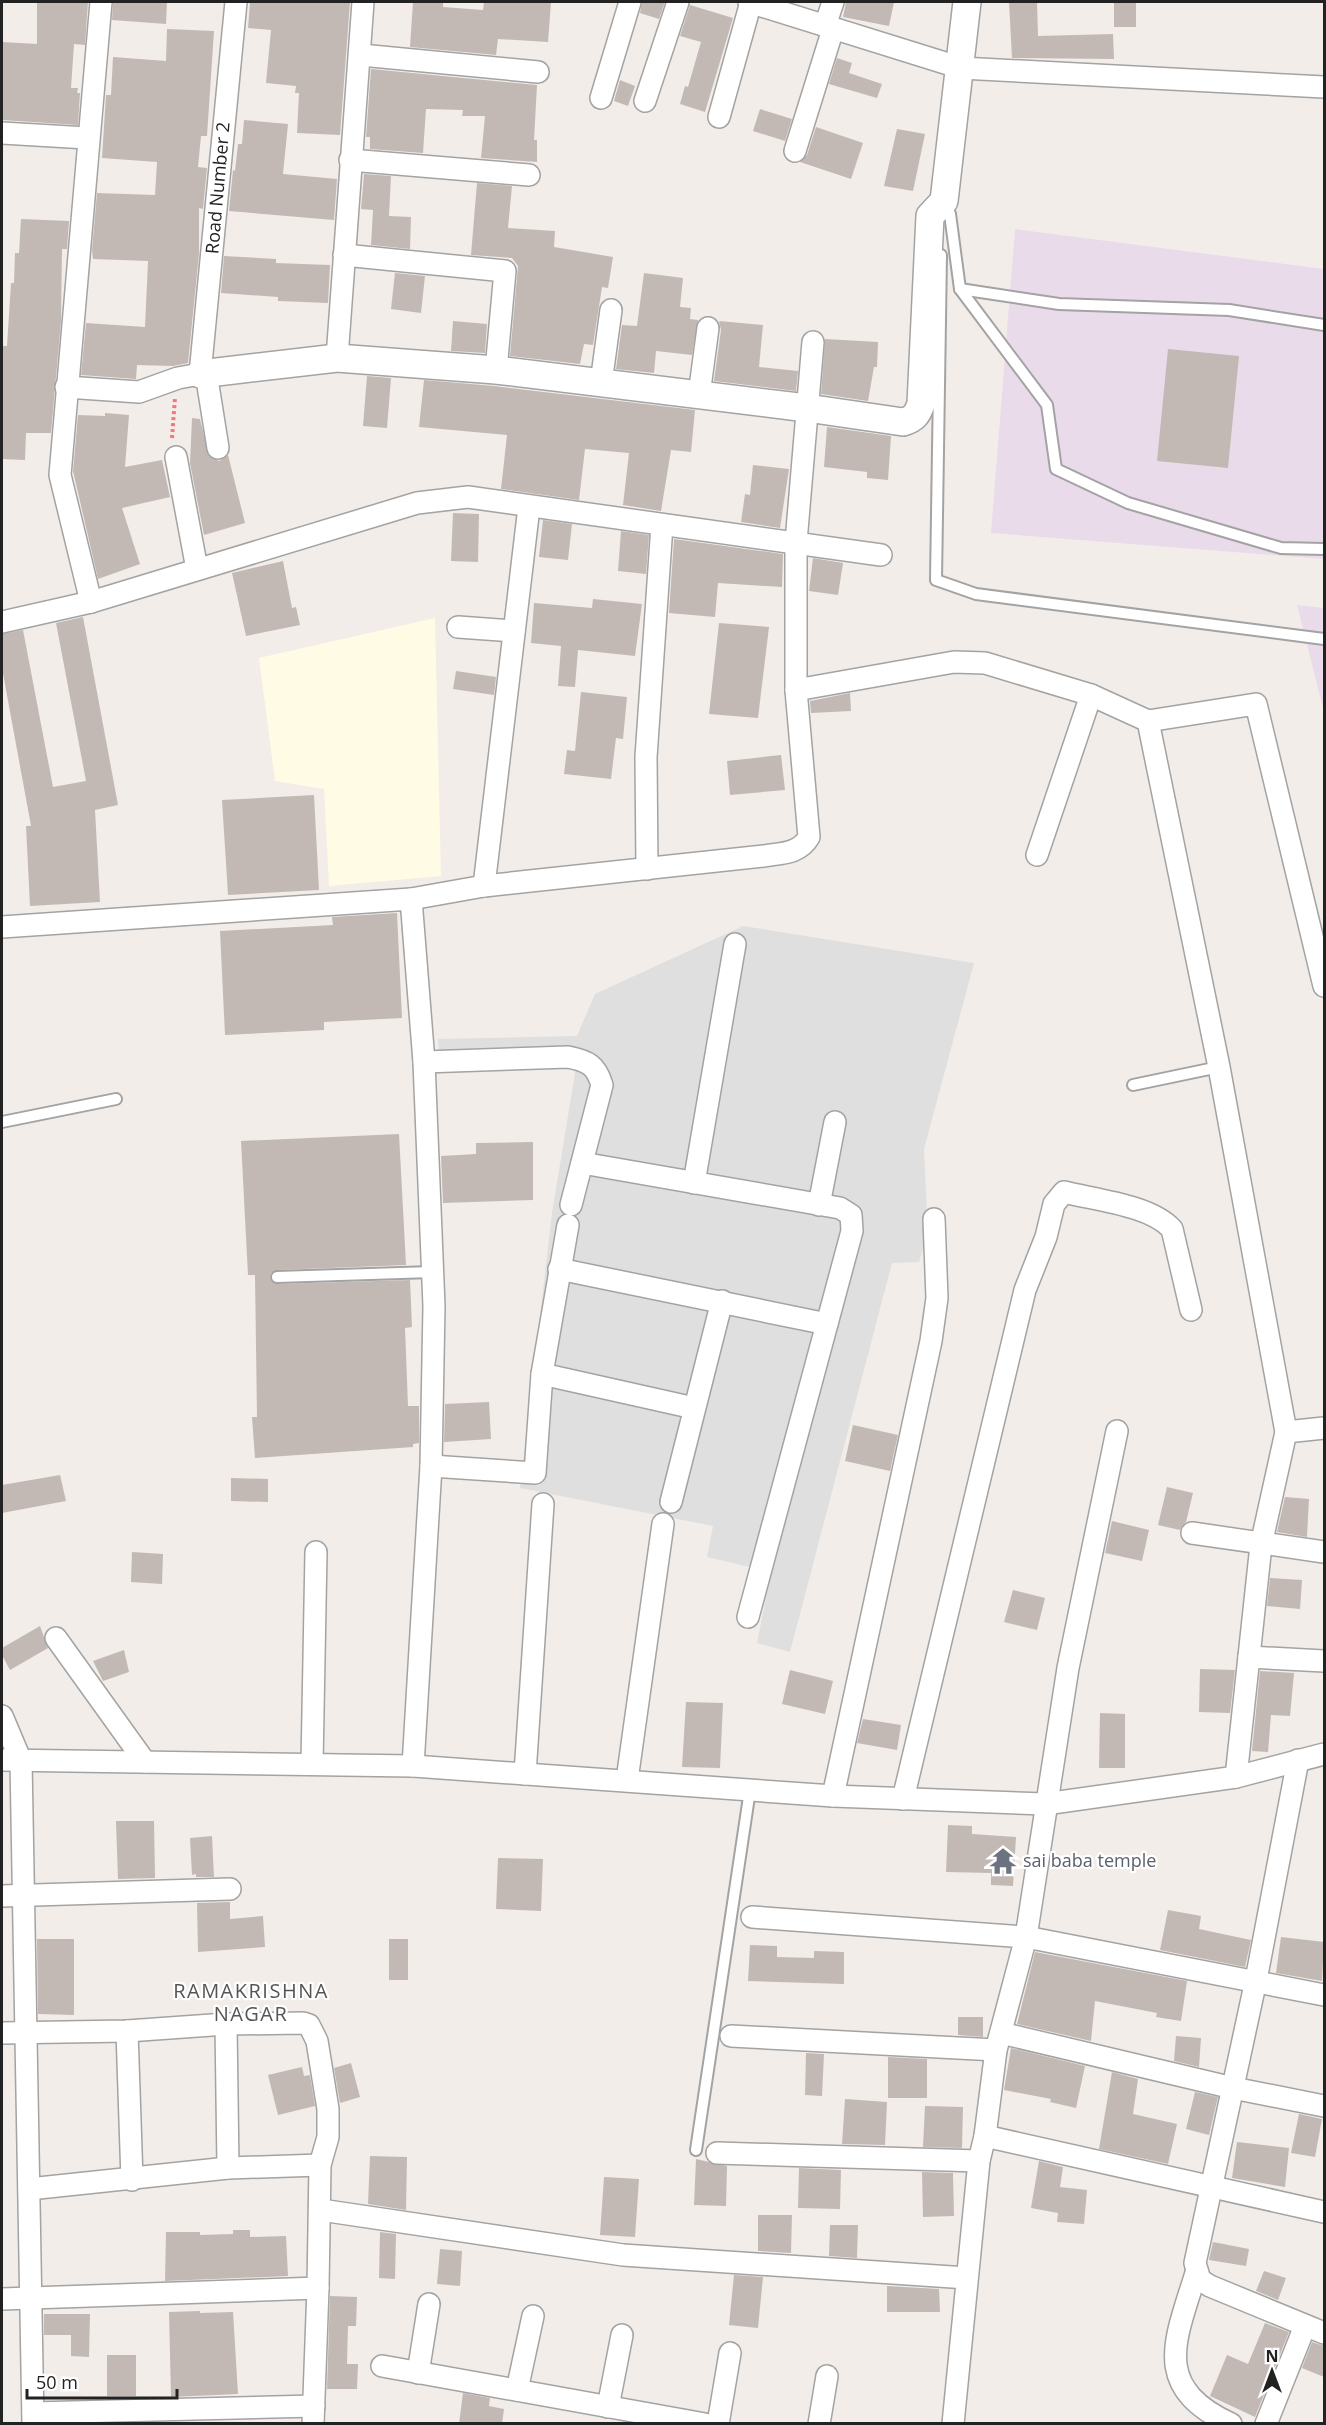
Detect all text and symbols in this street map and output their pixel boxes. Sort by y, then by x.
street label: Road Number 2 [199,121,235,255]
temple icon: sai baba temple [988,1846,1018,1876]
place label: sai baba temple [1023,1848,1156,1872]
district label: RAMAKRISHNA NAGAR [173,1977,329,2027]
north arrow [1242,2341,1302,2401]
text: N [1265,2345,1279,2367]
scale bar [27,2362,177,2400]
text: 50 m [36,2370,78,2394]

